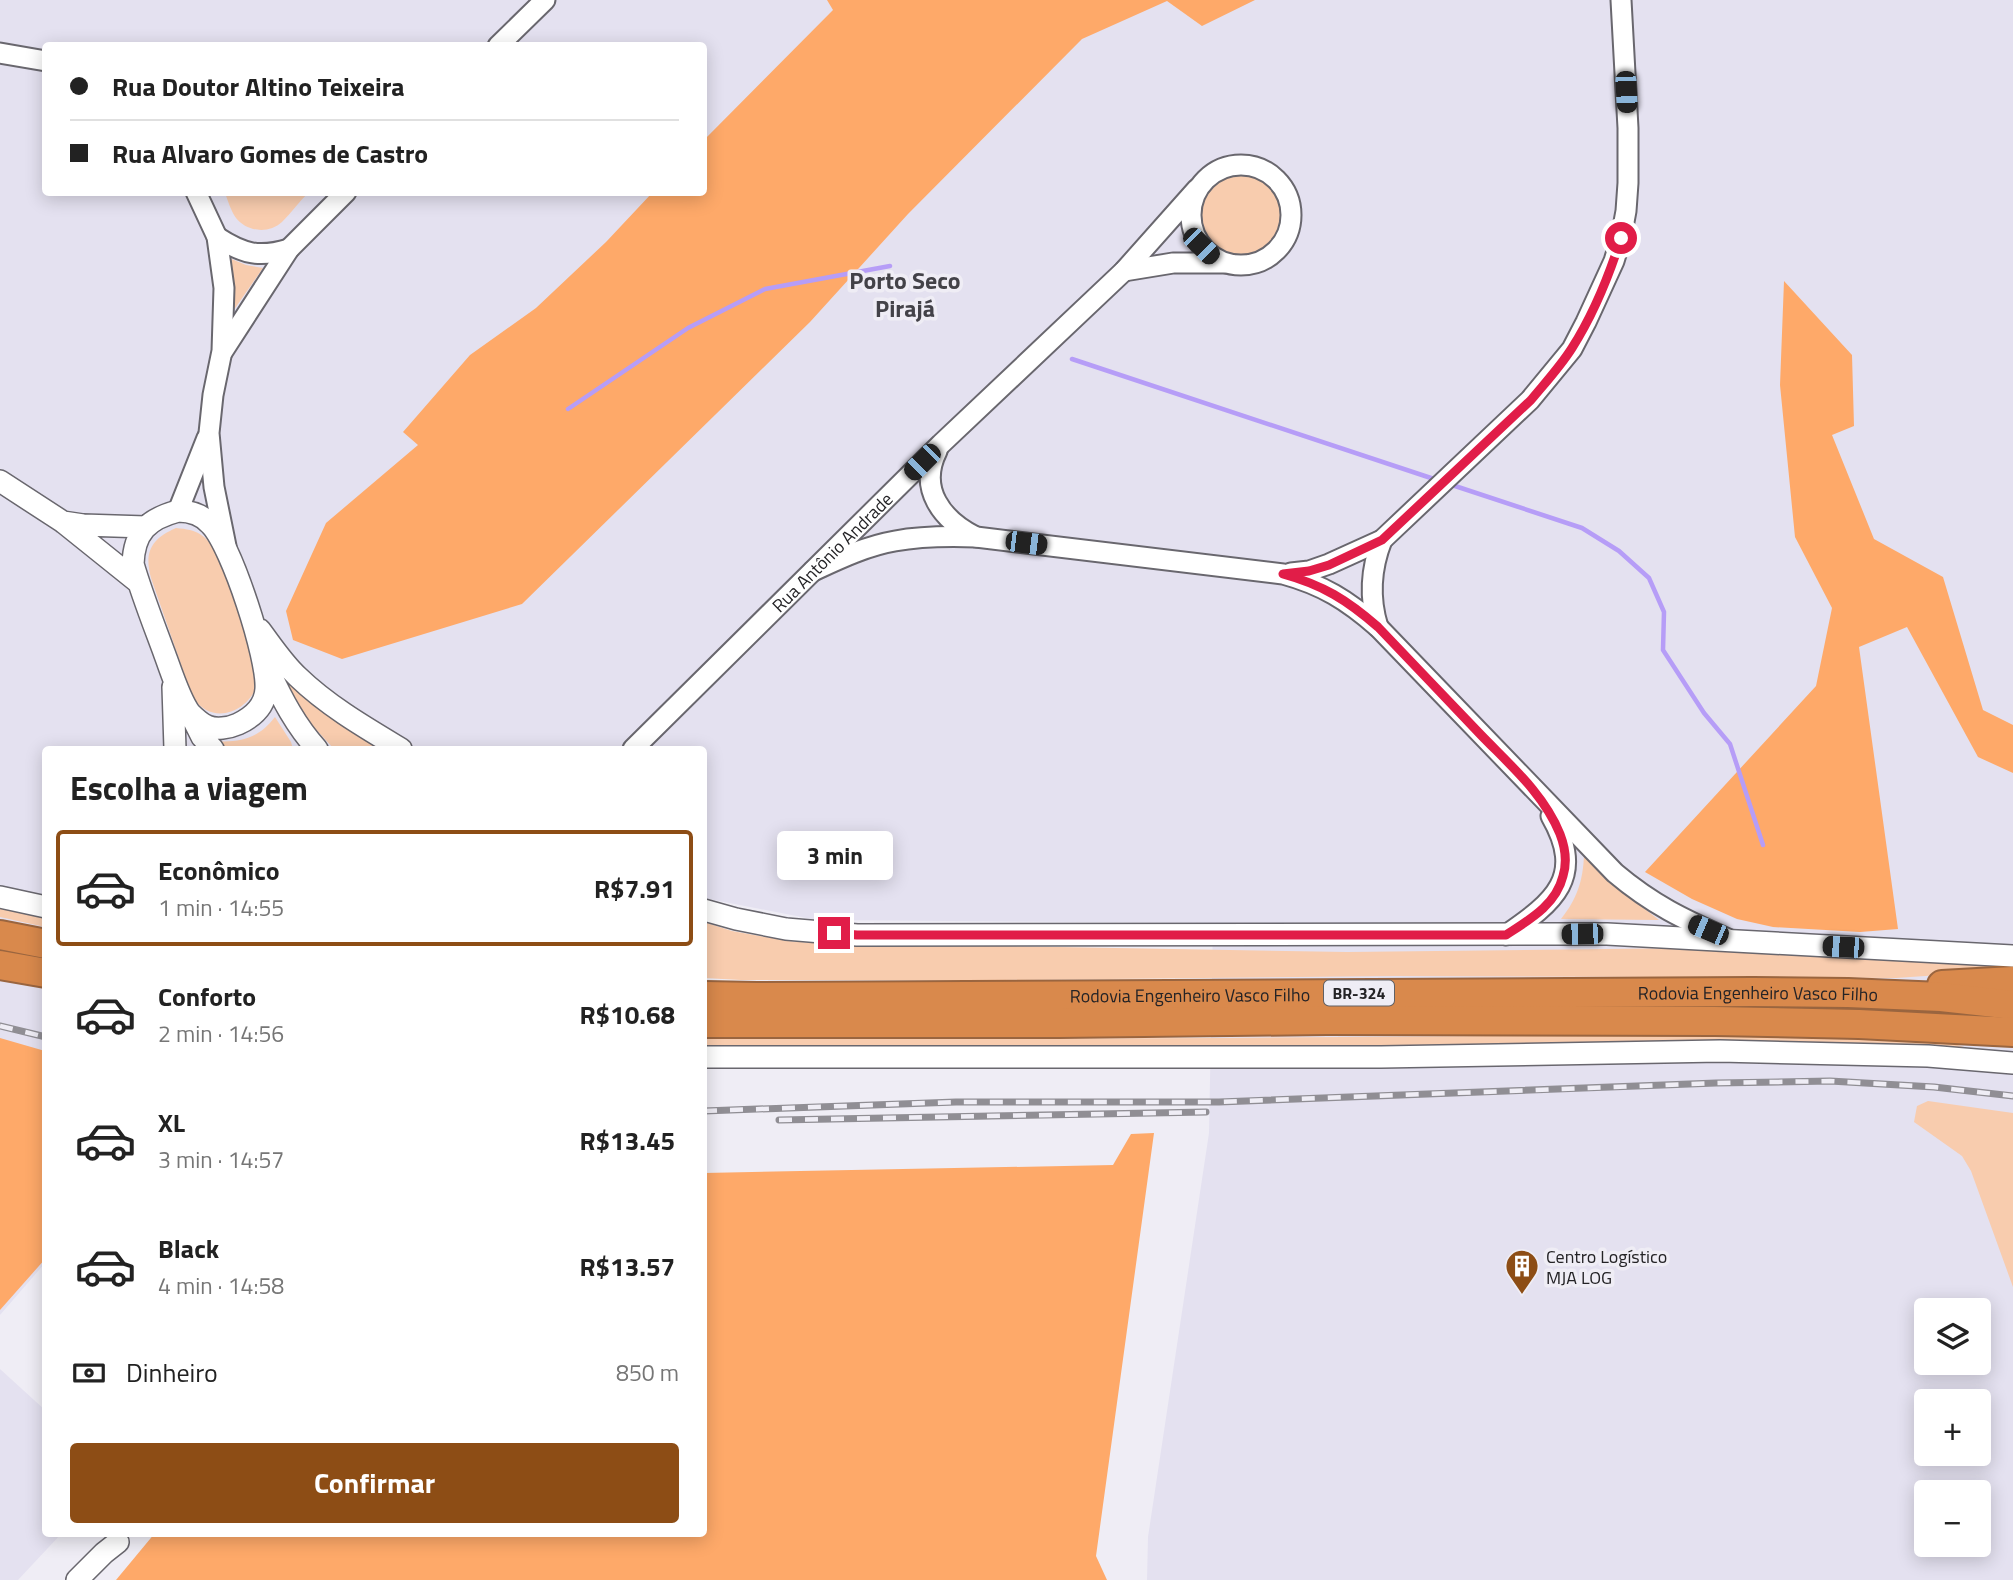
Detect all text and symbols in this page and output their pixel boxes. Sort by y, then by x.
text: Rua Doutor Altino Teixeira [112,67,405,106]
car [1615,70,1638,114]
text: Rua Alvaro Gomes de Castro [112,134,428,173]
route start [1605,222,1637,254]
car [1179,224,1224,268]
district label: Porto Seco Pirajá [849,262,961,326]
car [900,440,945,484]
street label: Rua Antônio Andrade [765,486,899,618]
car [1004,530,1049,556]
text: Escolha a viagem [70,764,308,812]
callout: 3 min [776,832,892,880]
text: 3 min [807,838,863,873]
text: Econômico [158,851,280,890]
icon: car [74,857,137,920]
text: R$7.91 [594,869,675,908]
text: 1 min · 14:55 [158,890,284,925]
car [1685,912,1732,948]
route end [818,917,850,949]
car [1561,923,1604,945]
car [1822,935,1865,959]
text: Conforto [158,977,256,1016]
street label: Rodovia Engenheiro Vasco Filho [1638,978,1879,1008]
street label: Rodovia Engenheiro Vasco Filho [1070,981,1310,1009]
road number: BR-324 [1324,981,1394,1006]
icon: car [74,983,137,1046]
text: R$10.68 [579,995,675,1034]
text: 2 min · 14:56 [158,1016,284,1051]
text: XL [158,1103,185,1142]
icon: car [74,1109,137,1172]
text: R$13.45 [579,1121,675,1160]
text: 3 min · 14:57 [158,1142,284,1177]
text: Black [158,1229,219,1268]
icon: car [74,1235,137,1298]
place label: Centro Logístico MJA LOG [1546,1243,1667,1291]
text: R$13.57 [579,1247,675,1286]
building icon: Centro Logístico MJA LOG [1503,1247,1541,1296]
text: 4 min · 14:58 [158,1268,284,1303]
map controls [1914,1298,1991,1557]
button: layers [1914,1298,1991,1375]
text: Dinheiro [126,1353,218,1392]
icon: cash [70,1354,108,1392]
text: 850 m [616,1355,679,1390]
button: + [1914,1389,1991,1466]
button: Confirmar [70,1443,679,1523]
button: − [1914,1480,1991,1557]

